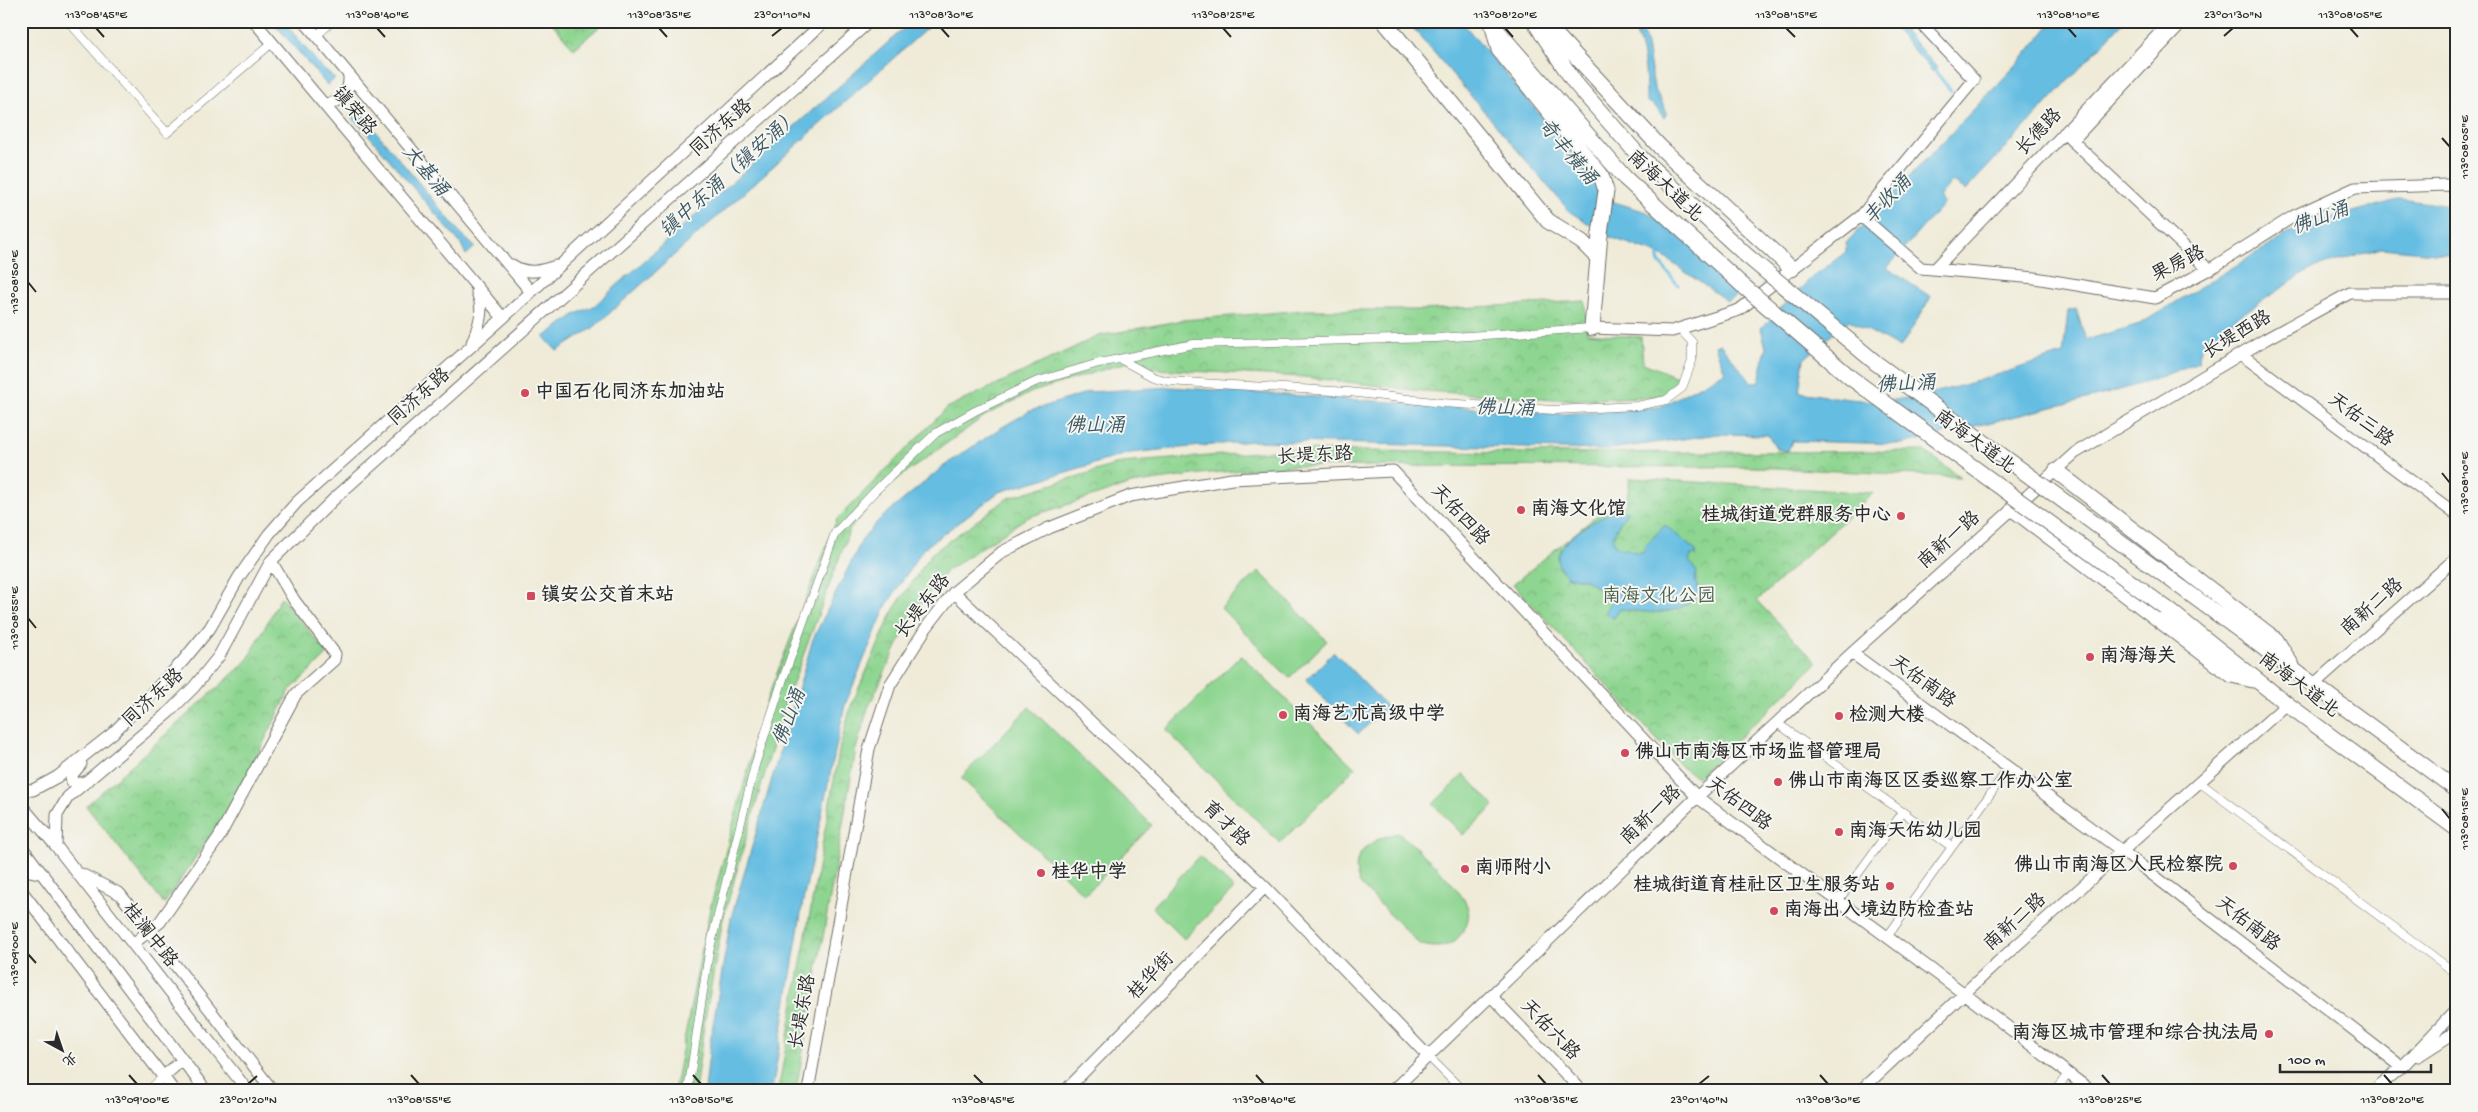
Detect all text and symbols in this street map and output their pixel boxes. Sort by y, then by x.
text: 113°08'45"E [64,9,128,23]
text: 113°08'40"E [345,9,409,23]
text: 113°08'35"E [627,9,691,23]
text: 23°01'10"N [754,9,811,23]
text: 113°08'30"E [908,9,973,23]
text: 113°08'25"E [1191,9,1255,23]
text: 113°08'20"E [1473,9,1537,23]
text: 113°08'15"E [1754,9,1817,23]
text: 113°08'10"E [2036,9,2099,23]
text: 23°01'30"N [2204,9,2262,23]
text: 113°08'05"E [2317,9,2382,23]
street label: 镇荣路 [326,82,381,141]
street label: 同济东路 [685,94,758,163]
street label: 长德路 [2011,104,2068,161]
water label: 镇中东涌（镇安涌） [655,105,806,244]
water label: 奇丰横涌 [1531,114,1603,192]
text: 113°08'05"E [2459,115,2473,180]
water label: 大基涌 [396,140,454,203]
street label: 南海大道北 [1621,145,1707,228]
water label: 丰收涌 [1859,169,1919,231]
water label: 佛山涌 [2288,197,2354,241]
street label: 果房路 [2148,241,2210,288]
text: 113°08'50"E [9,250,23,315]
street label: 长堤西路 [2199,306,2277,365]
street label: 同济东路 [383,363,456,432]
water label: 佛山涌 [1875,371,1938,399]
place label: 中国石化同济东加油站 [535,381,725,405]
marker: 中国石化同济东加油站 [519,387,531,399]
street label: 天佑三路 [2323,388,2398,453]
water label: 佛山涌 [1475,395,1536,423]
street label: 南海大道北 [1929,405,2020,480]
water label: 佛山涌 [1065,414,1126,439]
street label: 长堤东路 [1276,443,1354,470]
text: 113°08'10"E [2459,452,2473,515]
street label: 天佑四路 [1425,480,1494,552]
place label: 南海文化馆 [1531,498,1626,522]
marker: 南海文化馆 [1515,504,1527,516]
place label: 桂城街道党群服务中心 [1701,504,1891,528]
street label: 南新一路 [1913,506,1986,575]
marker: 桂城街道党群服务中心 [1895,510,1907,522]
street label: 长堤东路 [891,569,956,644]
street label: 南新二路 [2336,573,2409,642]
place label: 镇安公交首末站 [541,584,674,608]
park label: 南海文化公园 [1602,585,1716,609]
text: 113°08'55"E [9,586,23,650]
marker: 镇安公交首末站 [525,590,537,602]
place label: 南海海关 [2100,645,2176,669]
street label: 南海大道北 [2253,647,2343,724]
street label: 天佑南路 [1884,651,1960,715]
marker: 南海海关 [2084,651,2096,663]
street label: 同济东路 [118,664,190,733]
water label: 佛山涌 [768,684,813,750]
place label: 南海艺术高级中学 [1293,703,1445,727]
place label: 检测大楼 [1849,704,1925,728]
marker: 南海艺术高级中学 [1277,709,1289,721]
marker: 检测大楼 [1833,710,1845,722]
place label: 佛山市南海区市场监督管理局 [1635,741,1882,765]
marker: 佛山市南海区市场监督管理局 [1619,747,1631,759]
place label: 佛山市南海区区委巡察工作办公室 [1788,770,2073,794]
street label: 天佑四路 [1701,772,1776,837]
marker: 佛山市南海区区委巡察工作办公室 [1772,776,1784,788]
street label: 南新一路 [1616,781,1687,851]
text: 113°08'15"E [2459,788,2473,851]
street label: 育才路 [1197,796,1254,853]
place label: 南海天佑幼儿园 [1849,820,1982,844]
marker: 南海天佑幼儿园 [1833,826,1845,838]
place label: 佛山市南海区人民检察院 [2014,854,2223,878]
place label: 南师附小 [1475,857,1551,881]
marker: 佛山市南海区人民检察院 [2227,860,2239,872]
place label: 桂华中学 [1051,861,1127,885]
marker: 南师附小 [1459,863,1471,875]
marker: 桂华中学 [1035,867,1047,879]
place label: 桂城街道育桂社区卫生服务站 [1633,874,1880,898]
marker: 桂城街道育桂社区卫生服务站 [1884,880,1896,892]
street label: 南新二路 [1979,888,2052,957]
street label: 天佑南路 [2210,892,2285,957]
street label: 桂澜中路 [117,898,182,973]
place label: 南海出入境边防检查站 [1784,899,1974,923]
marker: 南海出入境边防检查站 [1768,905,1780,917]
text: 113°09'00"E [9,922,23,987]
street label: 桂华街 [1123,948,1180,1005]
street label: 长堤东路 [785,972,822,1051]
street label: 天佑六路 [1514,995,1584,1066]
place label: 南海区城市管理和综合执法局 [2012,1022,2259,1046]
north arrow [38,1024,88,1074]
marker: 南海区城市管理和综合执法局 [2263,1028,2275,1040]
scale bar [2280,1042,2432,1074]
text: 北 [58,1047,80,1069]
text: 100 m [2287,1052,2326,1070]
text: 113°09'00"E [104,1094,169,1108]
text: 23°01'20"N [219,1094,277,1108]
text: 113°08'55"E [387,1094,451,1108]
text: 113°08'50"E [668,1094,733,1108]
text: 113°08'45"E [951,1094,1015,1108]
text: 113°08'40"E [1232,1094,1296,1108]
text: 113°08'35"E [1514,1094,1578,1108]
text: 23°01'40"N [1670,1094,1728,1108]
text: 113°08'30"E [1795,1094,1860,1108]
text: 113°08'25"E [2078,1094,2142,1108]
text: 113°08'20"E [2360,1094,2424,1108]

